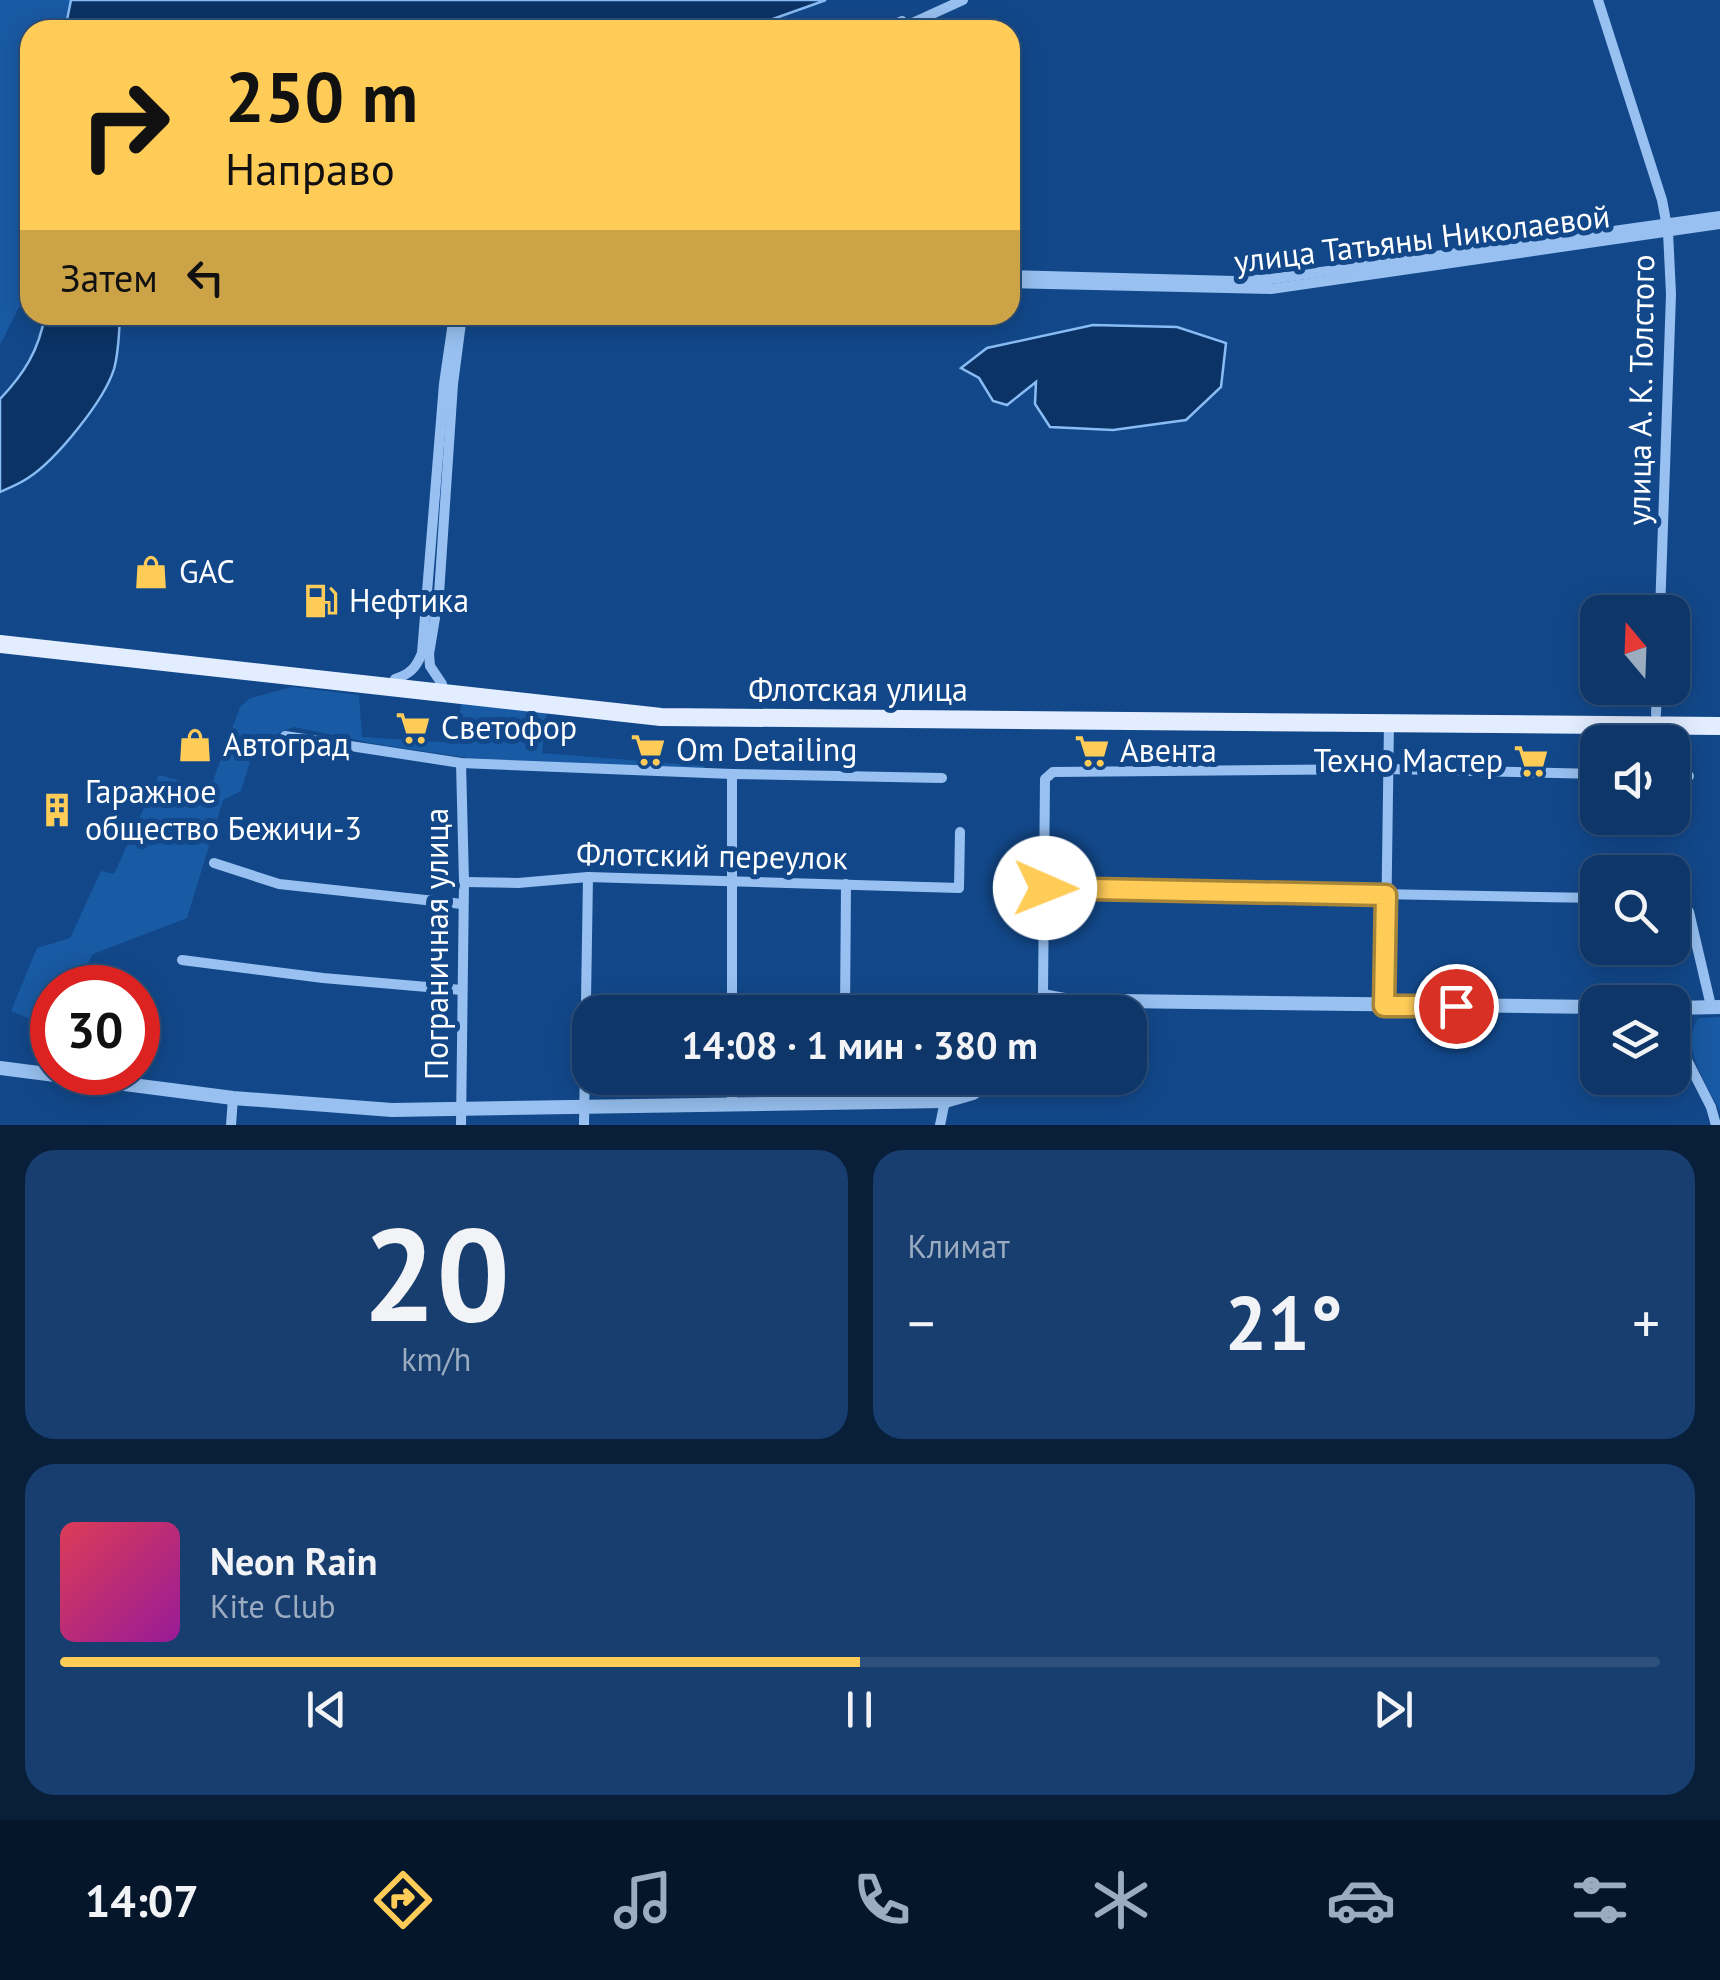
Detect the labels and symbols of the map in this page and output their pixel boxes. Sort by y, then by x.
street label: улица Татьяны Николаевой [1231,194,1612,282]
street label: улица А. К. Толстого [1617,254,1663,526]
place label: GAC [179,550,235,592]
shop icon: GAC [132,553,170,591]
place label: Нефтика [349,579,469,621]
fuel station icon: Нефтика [302,582,340,620]
north arrow [1580,595,1690,705]
street label: Флотская улица [748,668,968,710]
place label: Светофор [441,706,577,748]
supermarket icon: Светофор [394,709,432,747]
place label: Автоград [223,723,349,765]
shop icon: Автоград [176,726,214,764]
place label: Om Detailing [676,728,858,770]
place label: Авента [1120,729,1217,771]
supermarket icon: Om Detailing [629,731,667,769]
supermarket icon: Авента [1073,732,1111,770]
place label: Техно Мастер [1313,739,1503,781]
supermarket icon: Техно Мастер [1512,742,1550,780]
place label: Гаражное общество Бежичи-3 [85,770,362,849]
building icon: Гаражное общество Бежичи-3 [38,791,76,829]
street label: Пограничная улица [415,808,457,1080]
street label: Флотский переулок [576,832,849,878]
position arrow [993,836,1097,940]
pin [1414,964,1499,1049]
speed limit sign: 30 [30,965,160,1095]

